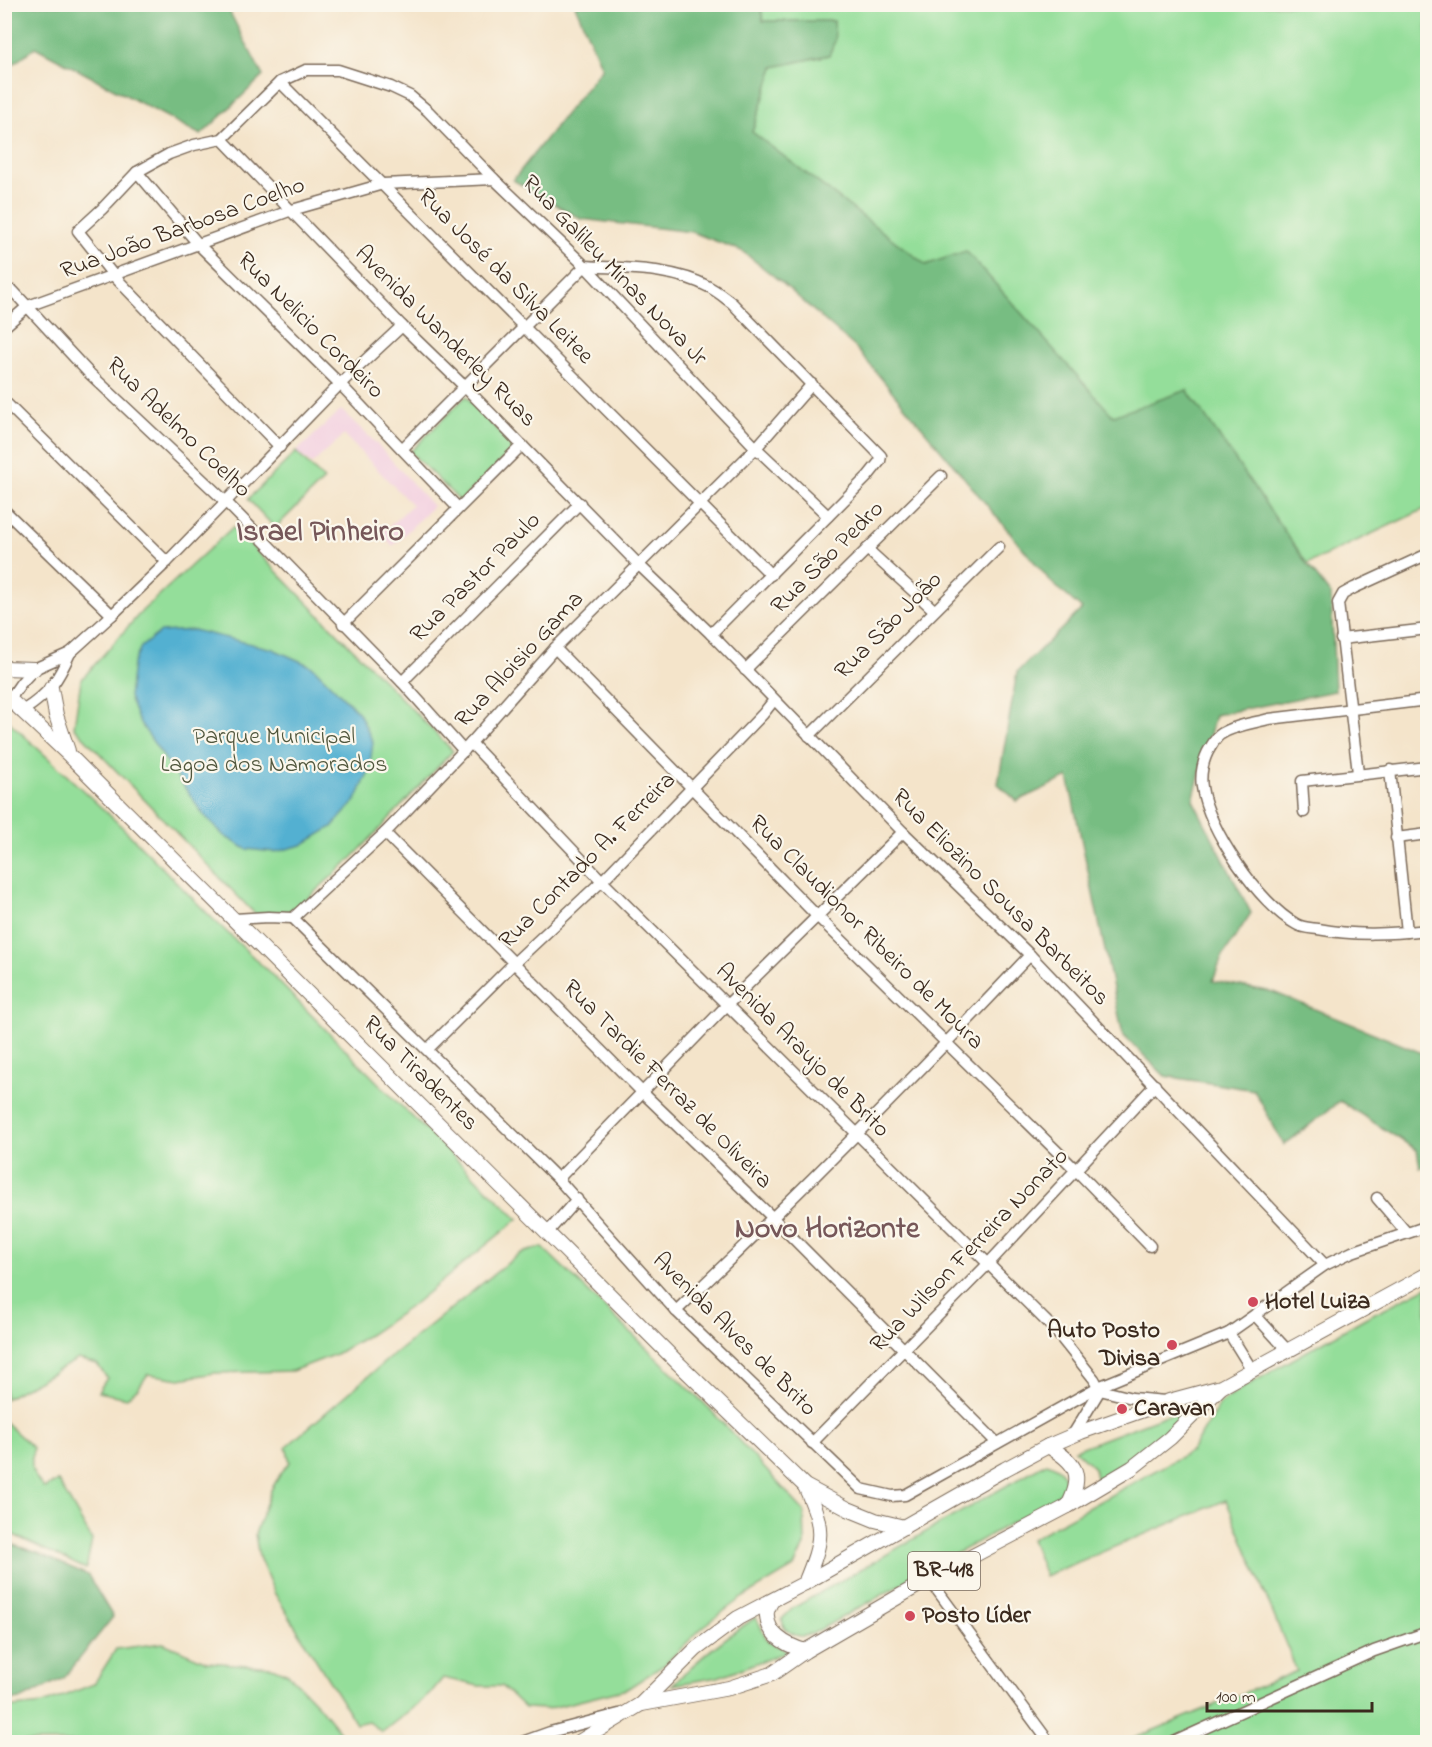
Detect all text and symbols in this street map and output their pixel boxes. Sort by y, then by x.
street label: Rua Galileu Minas Nova Jr [513,167,715,375]
street label: Rua João Barbosa Coelho [56,168,310,290]
street label: Rua José da Silva Leitee [409,181,601,373]
street label: Avenida Wanderley Ruas [345,238,544,437]
street label: Rua Nelicio Cordeiro [228,244,392,408]
street label: Rua Adelmo Coelho [97,349,259,507]
street label: Rua São Pedro [763,493,893,623]
street label: Rua Pastor Paulo [402,504,550,652]
district label: Israel Pinheiro [236,511,404,555]
street label: Rua São João [827,564,951,688]
street label: Rua Aloisio Gama [447,584,593,736]
park label: Parque Municipal Lagoa dos Namorados [160,720,388,783]
street label: Rua Contado A. Ferreira [491,764,685,958]
street label: Rua Eliozino Sousa Barbeitos [883,781,1117,1015]
street label: Rua Claudionor Ribeiro de Moura [740,807,992,1059]
street label: Avenida Araujo de Brito [707,956,897,1146]
street label: Rua Tardie Ferraz de Oliveira [554,972,780,1198]
street label: Rua Tiradentes [354,1008,486,1140]
street label: Rua Wilson Ferreira Nonato [863,1141,1077,1361]
district label: Novo Horizonte [735,1208,921,1252]
street label: Avenida Alves de Brito [644,1245,824,1425]
place label: Hotel Luiza [1265,1285,1370,1320]
marker: Hotel Luiza [1246,1295,1260,1309]
place label: Auto Posto Divisa [1047,1314,1160,1377]
marker: Auto Posto Divisa [1165,1338,1179,1352]
place label: Caravan [1134,1392,1215,1427]
marker: Caravan [1115,1402,1129,1416]
road number: BR-418 [908,1552,980,1590]
place label: Posto Líder [922,1599,1031,1634]
marker: Posto Líder [903,1609,917,1623]
scale bar [1207,1675,1372,1713]
text: 100 m [1216,1685,1256,1711]

